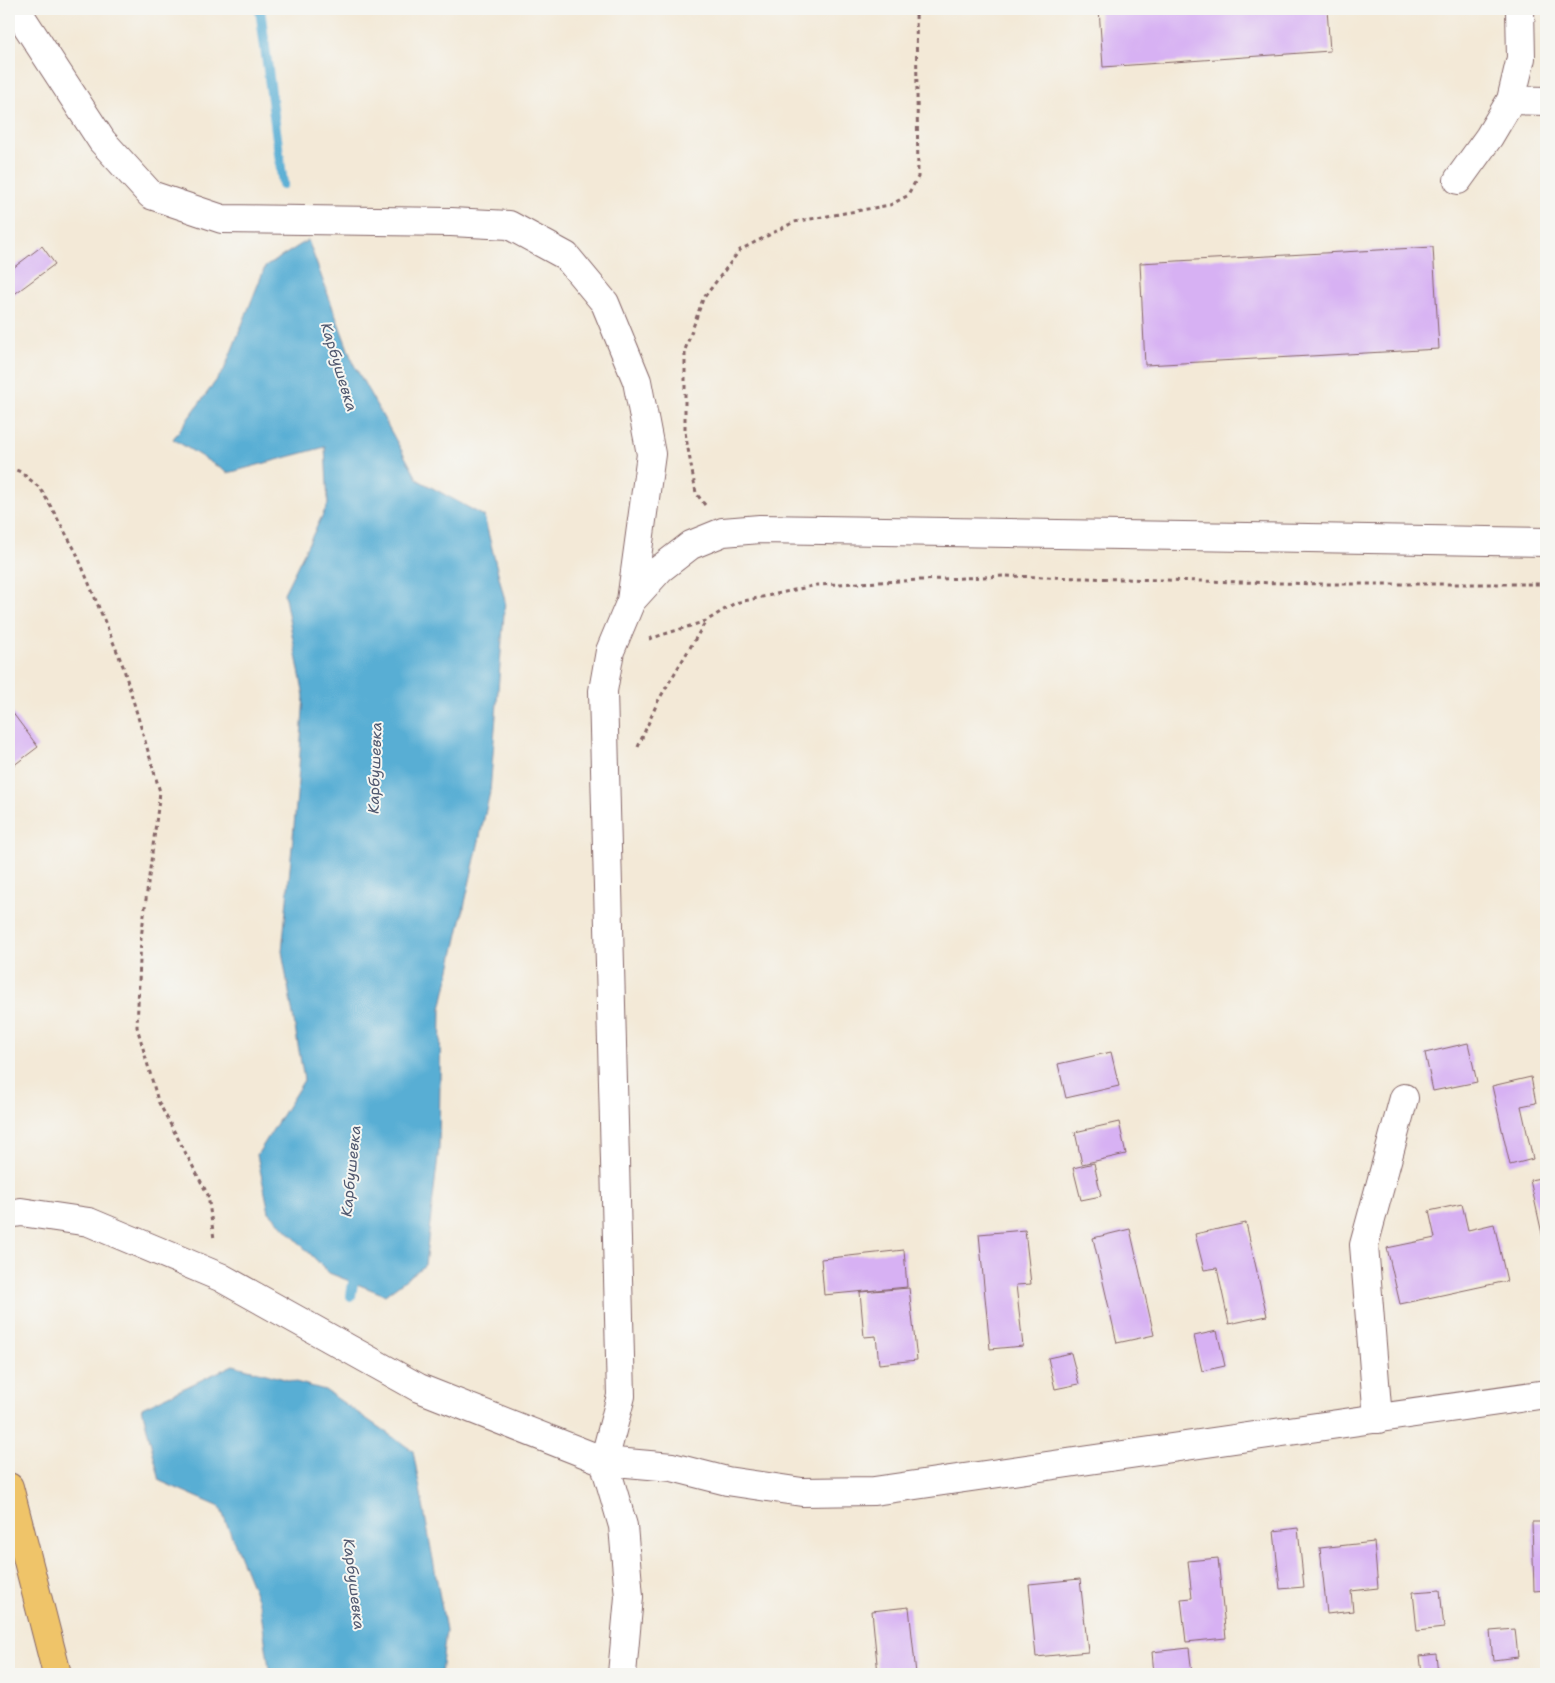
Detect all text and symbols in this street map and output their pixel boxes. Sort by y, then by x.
water label: Карбушевка [316,320,362,414]
water label: Карбушевка [363,722,387,814]
water label: Карбушевка [336,1124,366,1218]
water label: Карбушевка [338,1537,370,1631]

